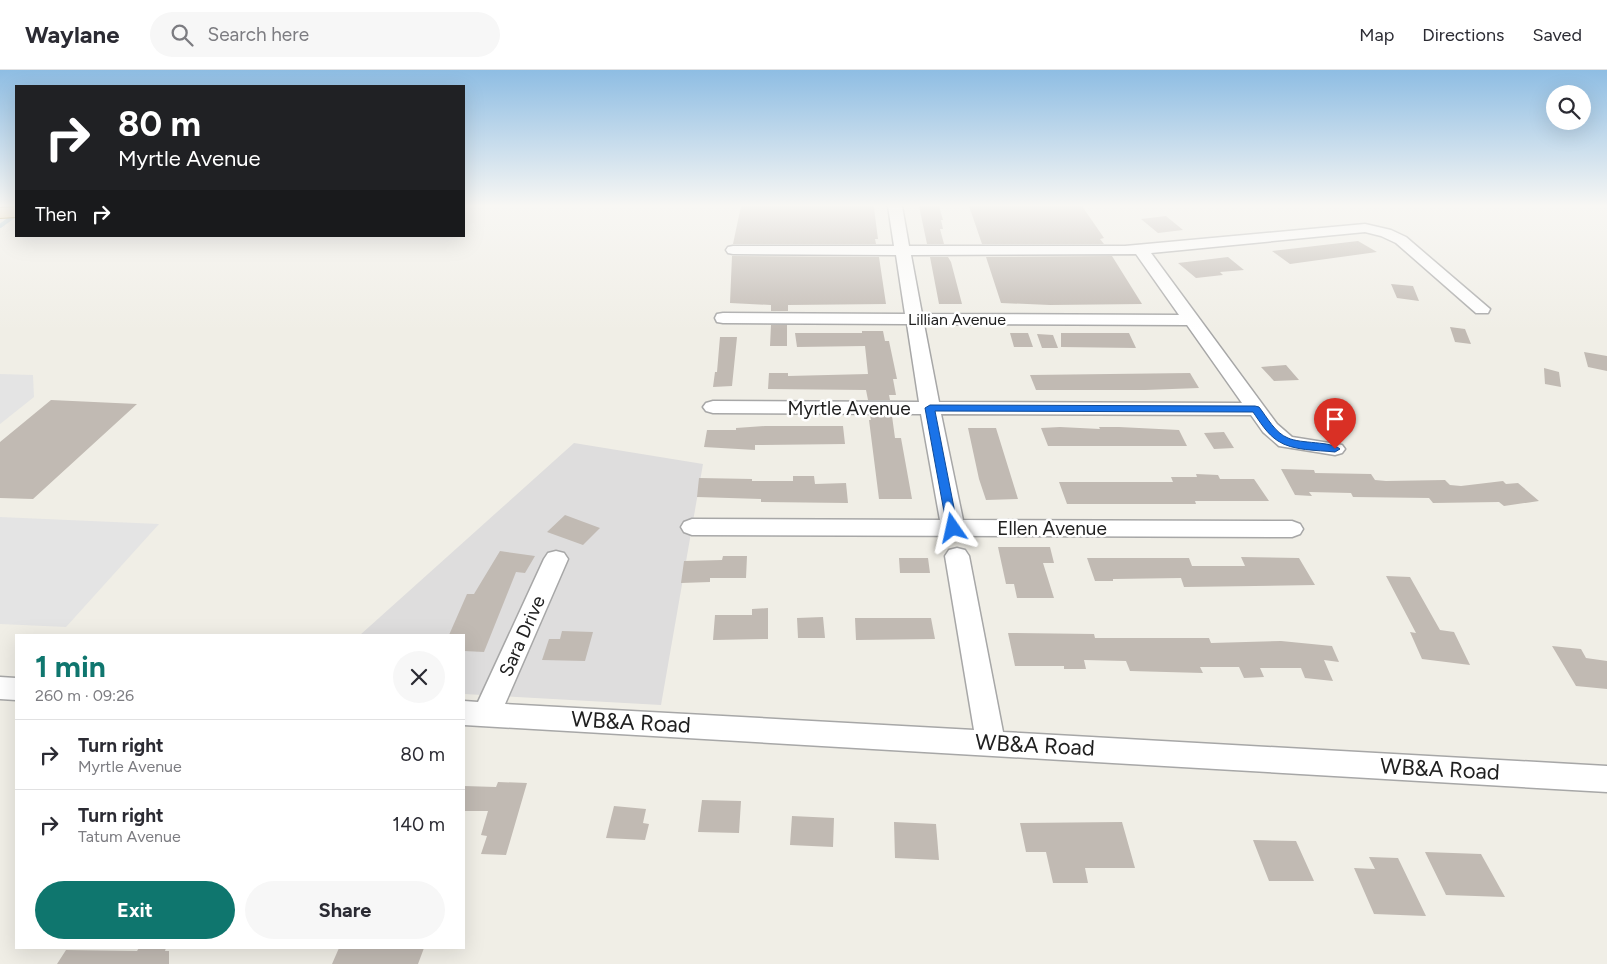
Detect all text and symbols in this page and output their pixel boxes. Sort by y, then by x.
search box [150,12,500,57]
text: Waylane [25,20,120,49]
icon: search [168,21,196,49]
text: Search here [208,23,309,46]
text: Map [1359,24,1394,46]
text: Directions [1422,24,1504,46]
text: Saved [1532,24,1582,46]
map controls [1546,85,1591,130]
button: search [1546,85,1591,130]
text: 80 m [118,103,201,145]
icon: right [35,105,100,170]
text: Myrtle Avenue [118,145,261,172]
icon: right [87,200,115,228]
text: Then [35,203,77,226]
street label: Lillian Avenue [908,310,1006,329]
street label: Myrtle Avenue [787,397,911,420]
pin [1314,398,1356,449]
icon: arrive [1321,405,1349,433]
position arrow [926,501,978,553]
street label: Ellen Avenue [997,517,1107,540]
street label: Sara Drive [494,592,550,680]
text: 1 min [35,648,106,685]
button: close [393,651,445,703]
text: 260 m · 09:26 [35,686,134,705]
street label: WB&A Road [571,705,691,739]
street label: WB&A Road [975,728,1095,762]
text: Turn right [78,734,164,757]
icon: right [35,741,63,769]
text: 80 m [400,743,445,766]
street label: WB&A Road [1380,752,1500,786]
text: Myrtle Avenue [78,757,182,776]
text: Turn right [78,804,164,827]
icon: right [35,811,63,839]
text: 140 m [392,813,445,836]
text: Tatum Avenue [78,827,181,846]
button: Exit [35,881,235,939]
button: Share [245,881,445,939]

